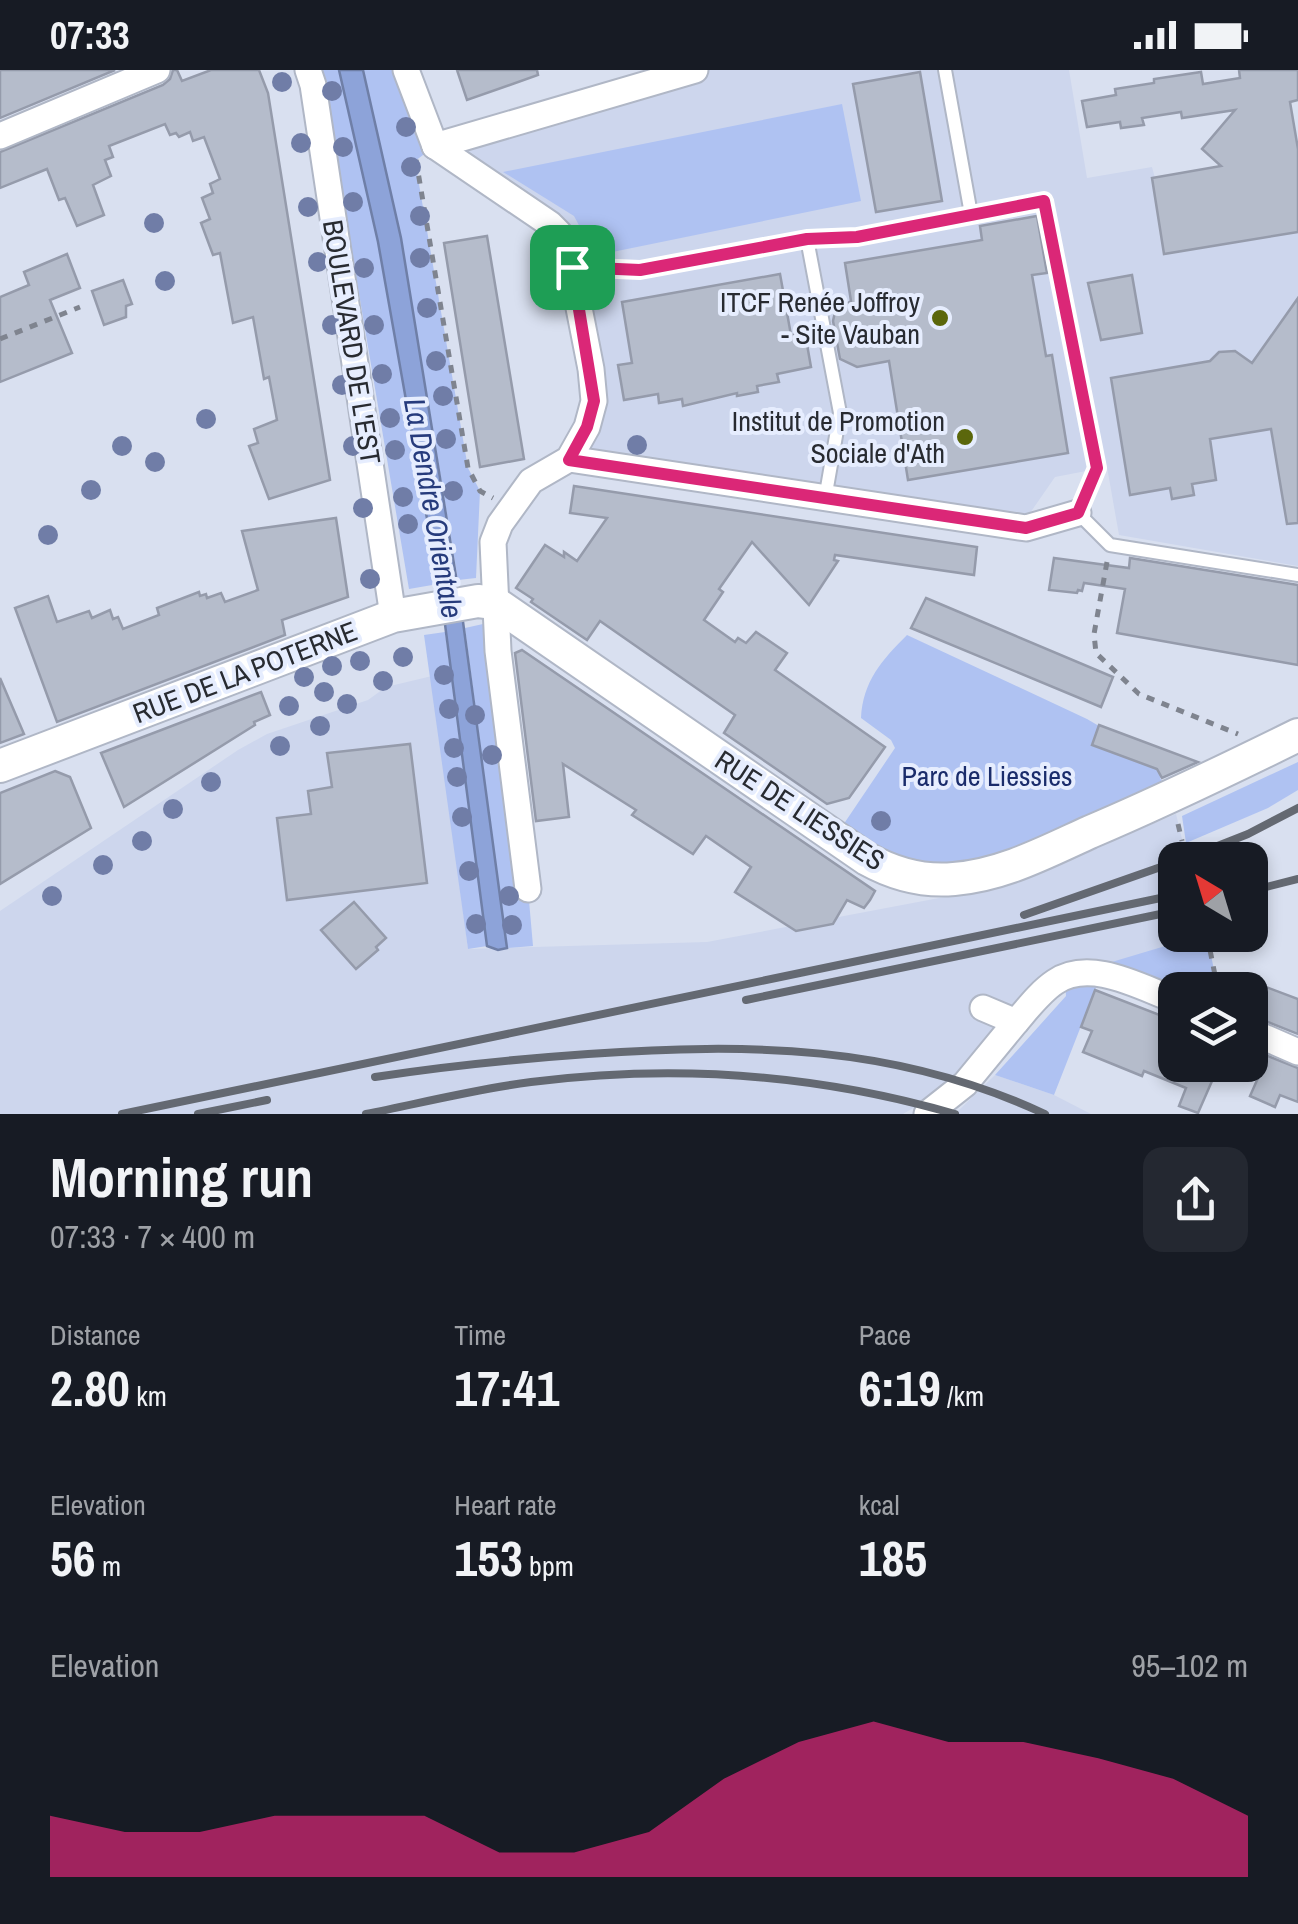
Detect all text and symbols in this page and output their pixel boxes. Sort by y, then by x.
text: 07:33 [50,10,130,61]
street label: BOULEVARD DE L'EST [314,217,390,467]
pin [530,225,615,310]
icon: arrive [545,240,600,295]
place label: ITCF Renée Joffroy - Site Vauban [720,283,921,353]
marker: ITCF Renée Joffroy - Site Vauban [929,307,951,329]
water label: La Dendre Orientale [395,395,473,621]
place label: Institut de Promotion Sociale d'Ath [732,402,945,472]
marker: Institut de Promotion Sociale d'Ath [954,426,976,448]
street label: RUE DE LA POTERNE [127,612,363,732]
street label: RUE DE LIESSIES [708,741,892,879]
park label: Parc de Liessies [901,757,1073,795]
north arrow [1158,842,1268,952]
map controls [1158,842,1268,1082]
button: layers [1158,972,1268,1082]
text: Morning run [50,1140,313,1214]
button: share [1143,1147,1248,1252]
text: 07:33 · 7 × 400 m [50,1215,255,1258]
text: Distance [50,1316,141,1354]
text: Time [454,1316,506,1354]
text: Pace [859,1316,911,1354]
text: 2.80 [50,1354,130,1422]
text: 17:41 [454,1354,559,1422]
text: 6:19 [859,1354,941,1422]
text: km [130,1377,167,1415]
text: /km [941,1377,984,1415]
text: Elevation [50,1486,146,1524]
text: Heart rate [454,1486,556,1524]
text: kcal [859,1486,899,1524]
text: 56 [50,1524,96,1592]
text: 153 [454,1524,523,1592]
text: 185 [859,1524,927,1592]
text: m [96,1547,121,1585]
text: bpm [523,1547,574,1585]
text: Elevation [50,1644,159,1687]
text: 95–102 m [1131,1644,1248,1687]

